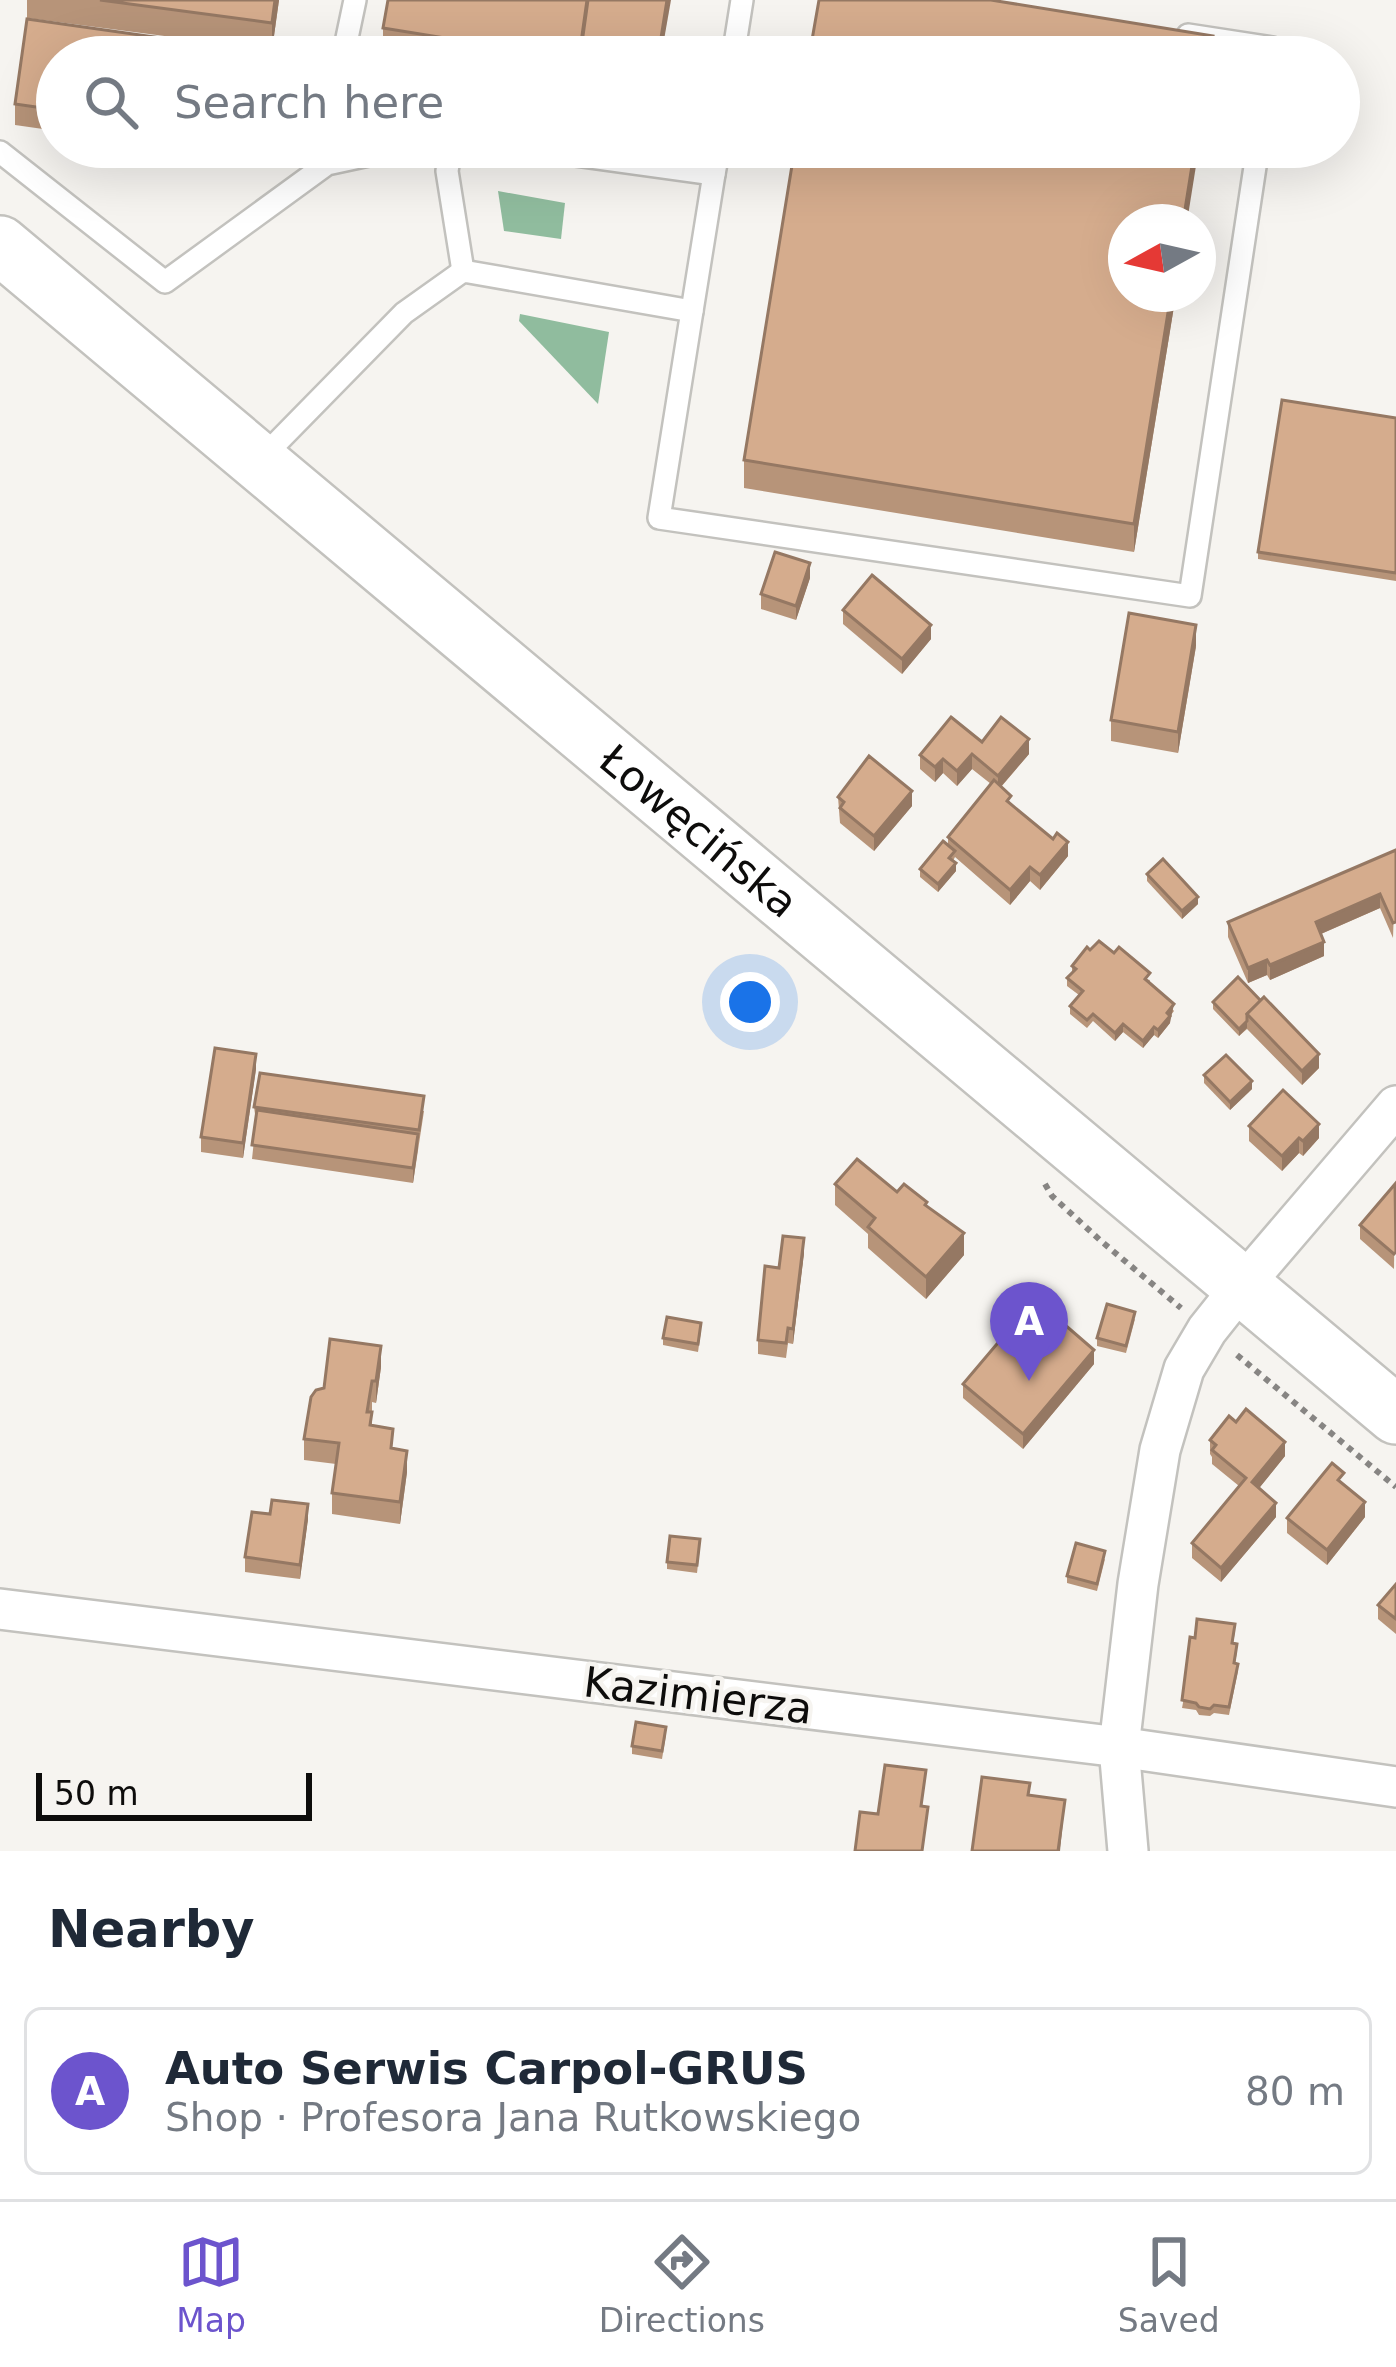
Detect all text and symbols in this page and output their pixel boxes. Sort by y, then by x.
search box [36,36,1360,168]
icon: search [78,69,144,135]
text: Search here [174,76,444,129]
north arrow [1108,204,1216,312]
street label: Łowęcińska [589,734,807,928]
your location [720,972,780,1032]
pin: A [990,1282,1068,1381]
street label: Kazimierza [581,1657,815,1734]
scale bar [36,1767,312,1820]
text: 50 m [54,1774,139,1813]
text: Nearby [48,1900,255,1959]
text: Auto Serwis Carpol-GRUS [165,2042,808,2095]
text: A [75,2069,105,2114]
text: 80 m [1245,2069,1345,2114]
text: Shop · Profesora Jana Rutkowskiego [165,2095,861,2140]
tab: Map [176,2229,246,2340]
tab: Directions [599,2229,765,2340]
tab: Saved [1118,2229,1220,2340]

